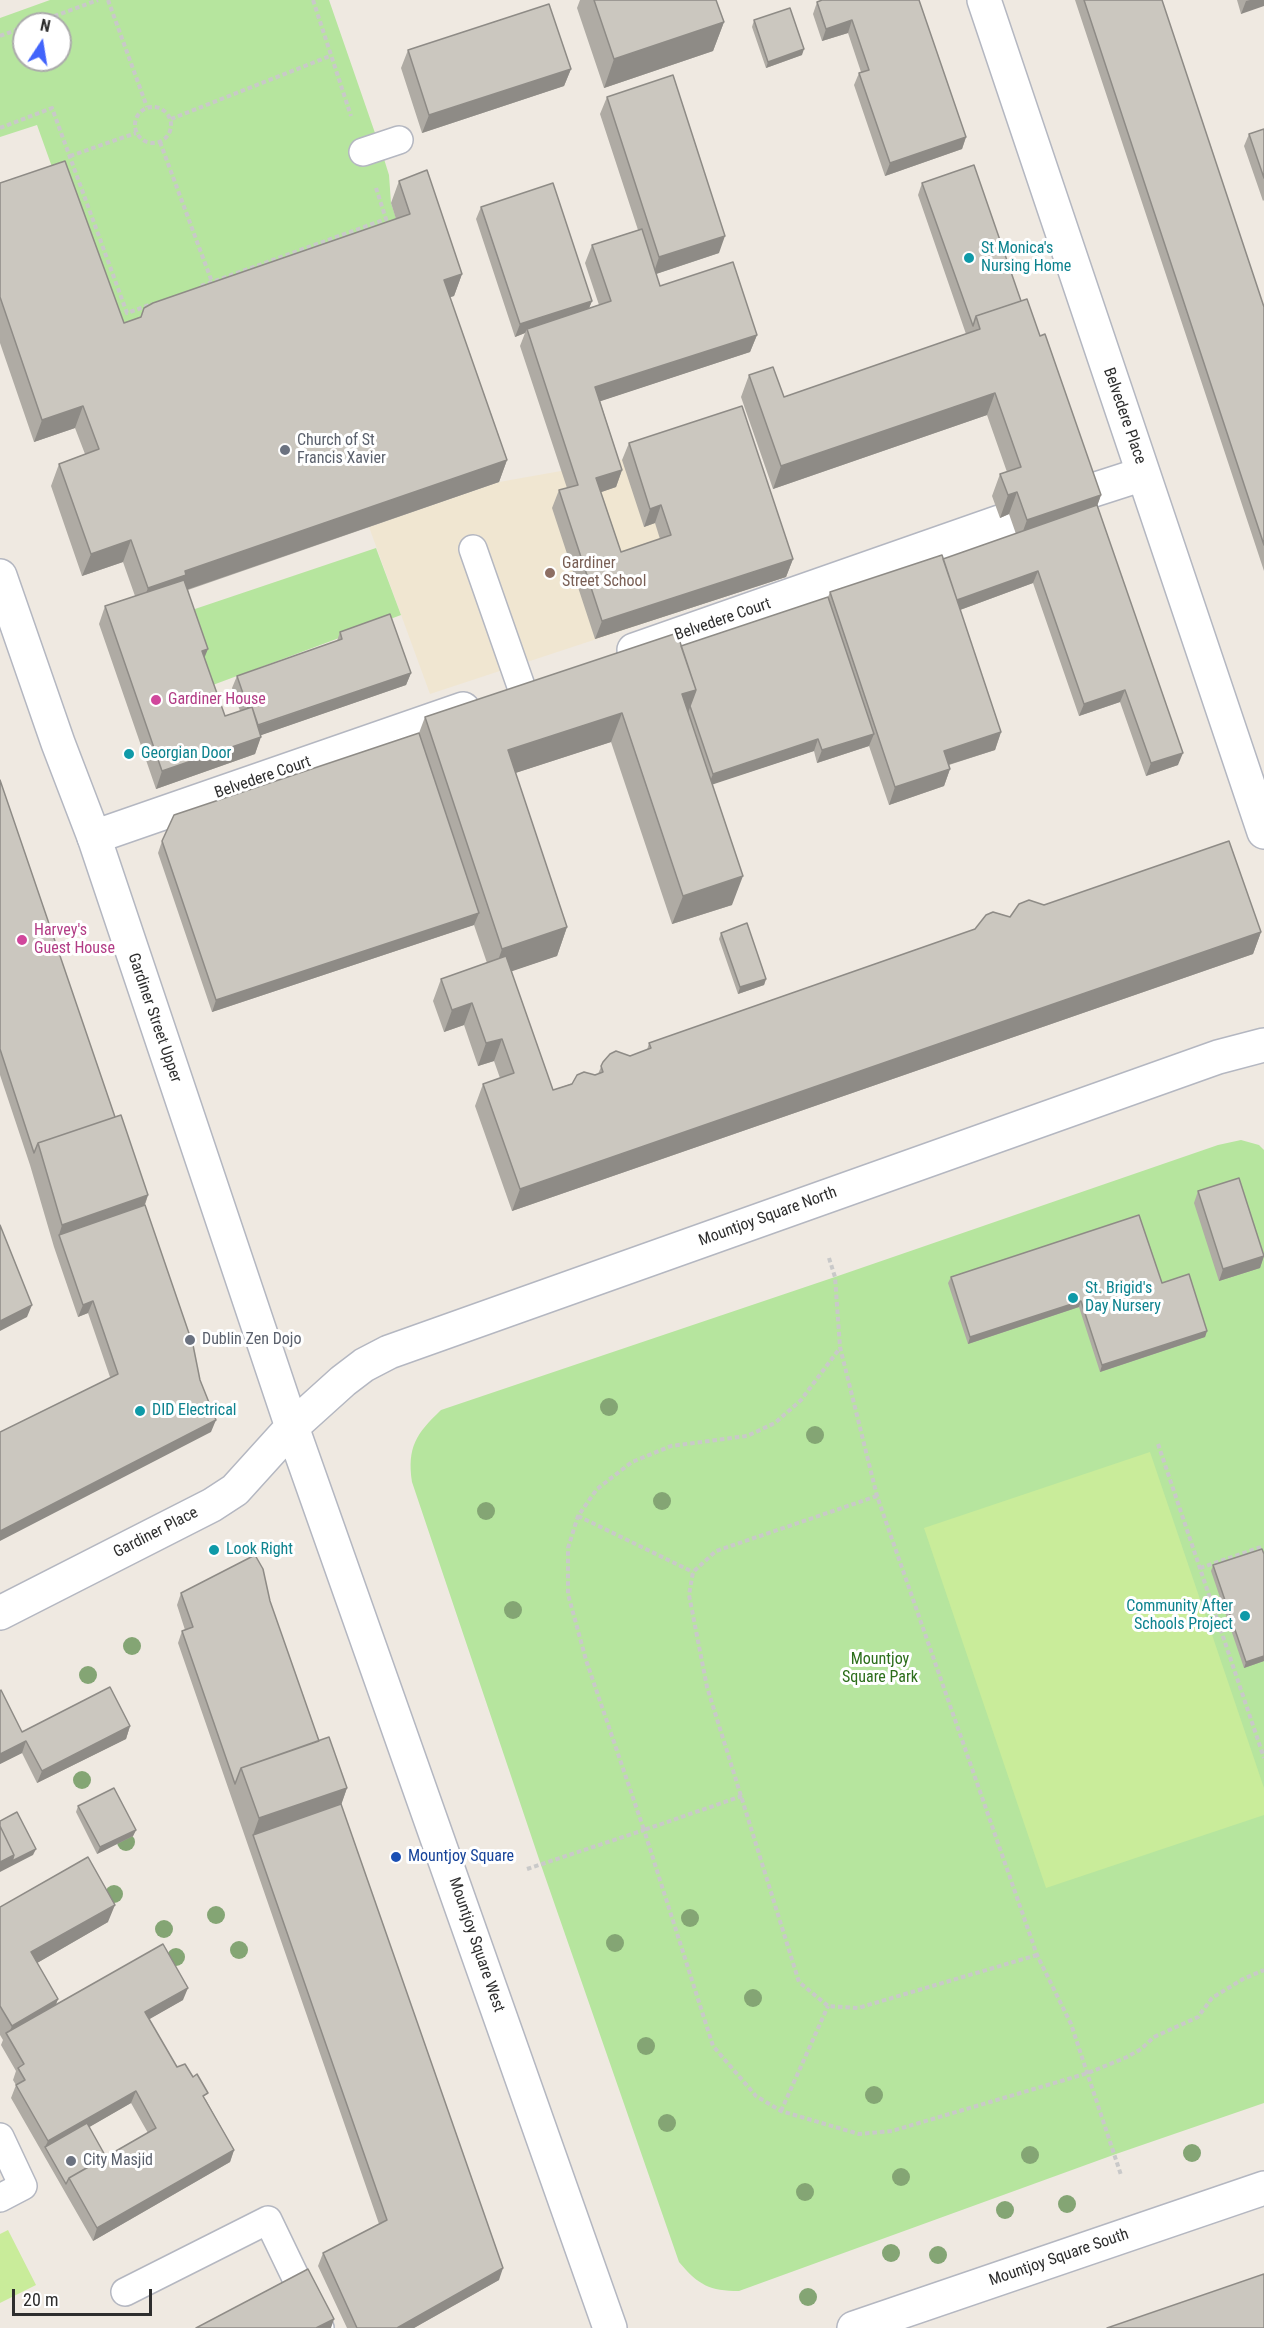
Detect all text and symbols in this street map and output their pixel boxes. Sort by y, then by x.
north arrow [12,12,72,72]
text: N [39,16,52,36]
place label: St Monica's Nursing Home [981,239,1071,277]
marker: St Monica's Nursing Home [962,251,976,265]
street label: Belvedere Place [1099,365,1149,467]
place label: Church of St Francis Xavier [297,431,386,469]
marker: Church of St Francis Xavier [278,443,292,457]
place label: Gardiner Street School [562,554,646,592]
marker: Gardiner Street School [543,566,557,580]
street label: Belvedere Court [672,595,774,645]
place label: Gardiner House [168,690,266,710]
marker: Gardiner House [149,693,163,707]
place label: Georgian Door [141,744,231,764]
marker: Georgian Door [122,747,136,761]
street label: Belvedere Court [212,753,314,803]
place label: Harvey's Guest House [34,921,115,959]
marker: Harvey's Guest House [15,933,29,947]
street label: Gardiner Street Upper [123,951,185,1085]
street label: Mountjoy Square North [696,1183,840,1251]
place label: St. Brigid's Day Nursery [1085,1279,1161,1317]
marker: St. Brigid's Day Nursery [1066,1291,1080,1305]
place label: Dublin Zen Dojo [202,1330,301,1350]
marker: Dublin Zen Dojo [183,1333,197,1347]
place label: DID Electrical [152,1401,236,1421]
marker: DID Electrical [133,1404,147,1418]
street label: Gardiner Place [111,1503,201,1563]
place label: Look Right [226,1540,293,1560]
marker: Look Right [207,1543,221,1557]
place label: Community After Schools Project [1126,1597,1233,1635]
marker: Community After Schools Project [1238,1609,1252,1623]
park label: Mountjoy Square Park [842,1650,918,1688]
place label: Mountjoy Square [408,1847,514,1867]
marker: Mountjoy Square [389,1850,403,1864]
street label: Mountjoy Square West [444,1875,508,2015]
place label: City Masjid [83,2151,153,2171]
marker: City Masjid [64,2154,78,2168]
street label: Mountjoy Square South [987,2225,1131,2291]
scale bar [15,2277,154,2315]
text: 20 m [23,2289,58,2310]

